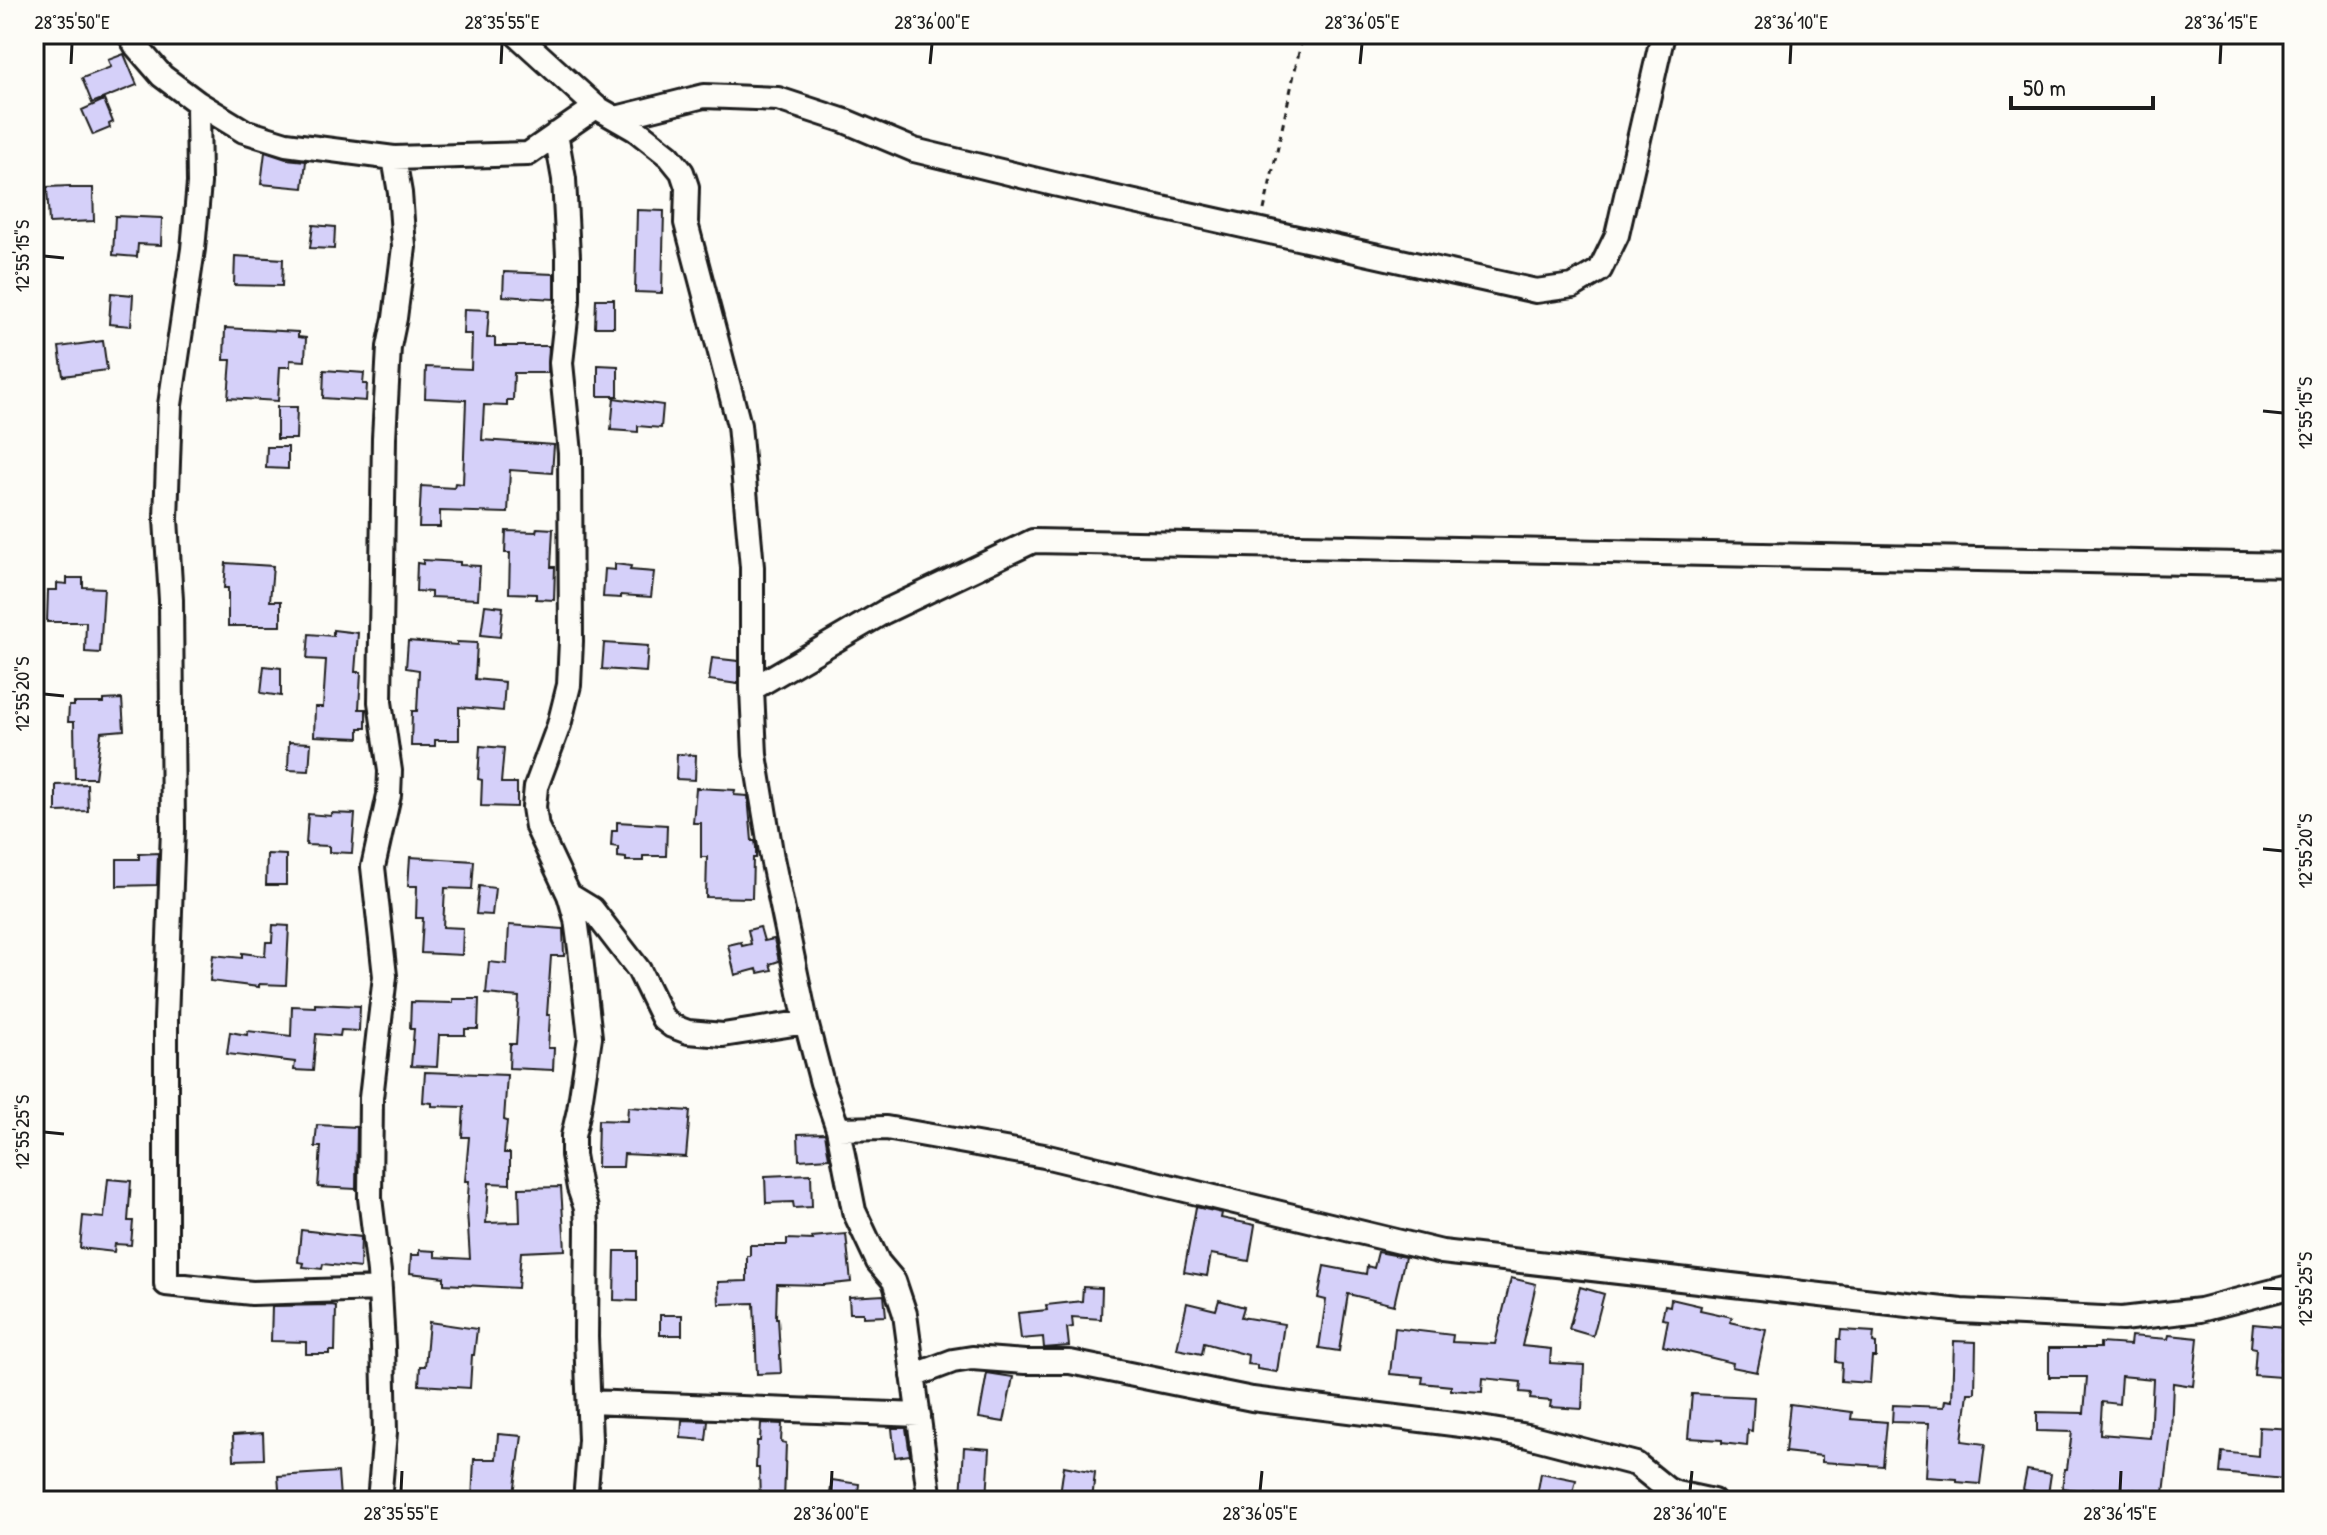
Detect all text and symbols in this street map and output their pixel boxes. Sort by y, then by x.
text: 28°35'50"E [34,8,110,35]
text: 28°35'55"E [464,8,540,35]
text: 28°36'00"E [894,8,970,35]
text: 28°36'05"E [1324,8,1400,35]
text: 28°36'10"E [1754,8,1828,35]
text: 28°36'15"E [2184,8,2258,35]
scale bar [2011,60,2153,110]
text: 50 m [2023,71,2066,103]
text: 12°55'15"S [8,220,35,292]
text: 12°55'15"S [2291,377,2318,449]
text: 12°55'20"S [8,656,35,732]
text: 12°55'20"S [2291,813,2318,889]
text: 12°55'25"S [8,1095,35,1169]
text: 12°55'25"S [2291,1252,2318,1326]
text: 28°35'55"E [363,1499,439,1526]
text: 28°36'00"E [793,1499,869,1526]
text: 28°36'05"E [1222,1499,1298,1526]
text: 28°36'10"E [1653,1499,1727,1526]
text: 28°36'15"E [2083,1499,2157,1526]

